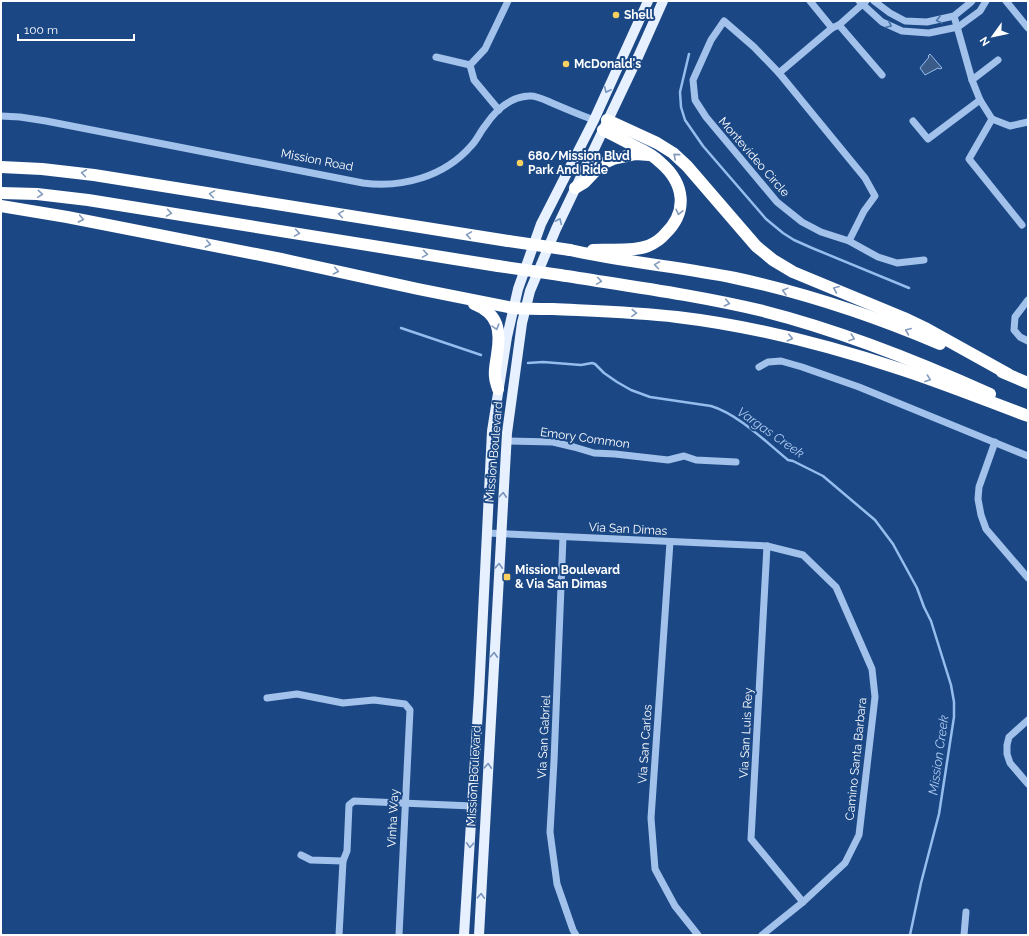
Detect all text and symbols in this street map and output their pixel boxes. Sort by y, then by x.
place label: Shell [624,8,654,22]
marker: Shell [611,10,621,20]
one-way arrow [936,15,942,23]
scale bar [18,16,134,42]
north arrow [973,16,1013,56]
one-way arrow [885,20,892,28]
text: 100 m [24,23,58,37]
text: N [977,34,993,48]
place label: McDonald's [574,57,641,71]
marker: McDonald's [561,59,571,69]
one-way arrow [604,86,612,94]
street label: Montevideo Circle [716,114,792,200]
street label: Mission Road [280,146,354,174]
place label: 680/Mission Blvd Park And Ride [528,149,630,177]
one-way arrow [673,154,680,161]
marker: 680/Mission Blvd Park And Ride [515,158,525,168]
one-way arrow [81,169,87,178]
one-way arrow [37,190,43,199]
one-way arrow [209,190,215,199]
one-way arrow [166,208,172,216]
one-way arrow [675,208,683,215]
one-way arrow [338,210,344,219]
one-way arrow [78,215,84,223]
one-way arrow [555,217,562,225]
one-way arrow [294,228,300,237]
one-way arrow [466,231,472,239]
one-way arrow [205,240,212,248]
one-way arrow [422,249,428,258]
one-way arrow [654,261,661,270]
one-way arrow [333,266,339,274]
one-way arrow [595,276,602,285]
one-way arrow [832,286,840,294]
one-way arrow [782,287,788,295]
one-way arrow [724,299,730,307]
one-way arrow [631,309,637,317]
one-way arrow [491,323,500,330]
one-way arrow [905,328,913,336]
one-way arrow [787,333,793,341]
one-way arrow [848,333,855,341]
one-way arrow [924,375,931,383]
street label: Mission Boulevard [483,401,505,503]
water label: Vargas Creek [734,404,807,461]
street label: Emory Common [539,425,631,451]
one-way arrow [499,492,508,498]
street label: Via San Dimas [588,520,668,538]
one-way arrow [495,563,503,569]
place label: Mission Boulevard & Via San Dimas [515,563,620,591]
marker: Mission Boulevard & Via San Dimas [502,572,512,582]
one-way arrow [490,652,498,658]
street label: Via San Luis Rey [737,687,755,779]
street label: Via San Gabriel [535,694,553,779]
street label: Camino Santa Barbara [843,697,869,821]
street label: Via San Carlos [635,704,655,784]
water label: Mission Creek [925,714,952,796]
street label: Mission Boulevard [464,725,484,827]
one-way arrow [483,763,492,769]
street label: Vinha Way [384,788,402,848]
one-way arrow [465,842,474,848]
one-way arrow [476,893,485,899]

